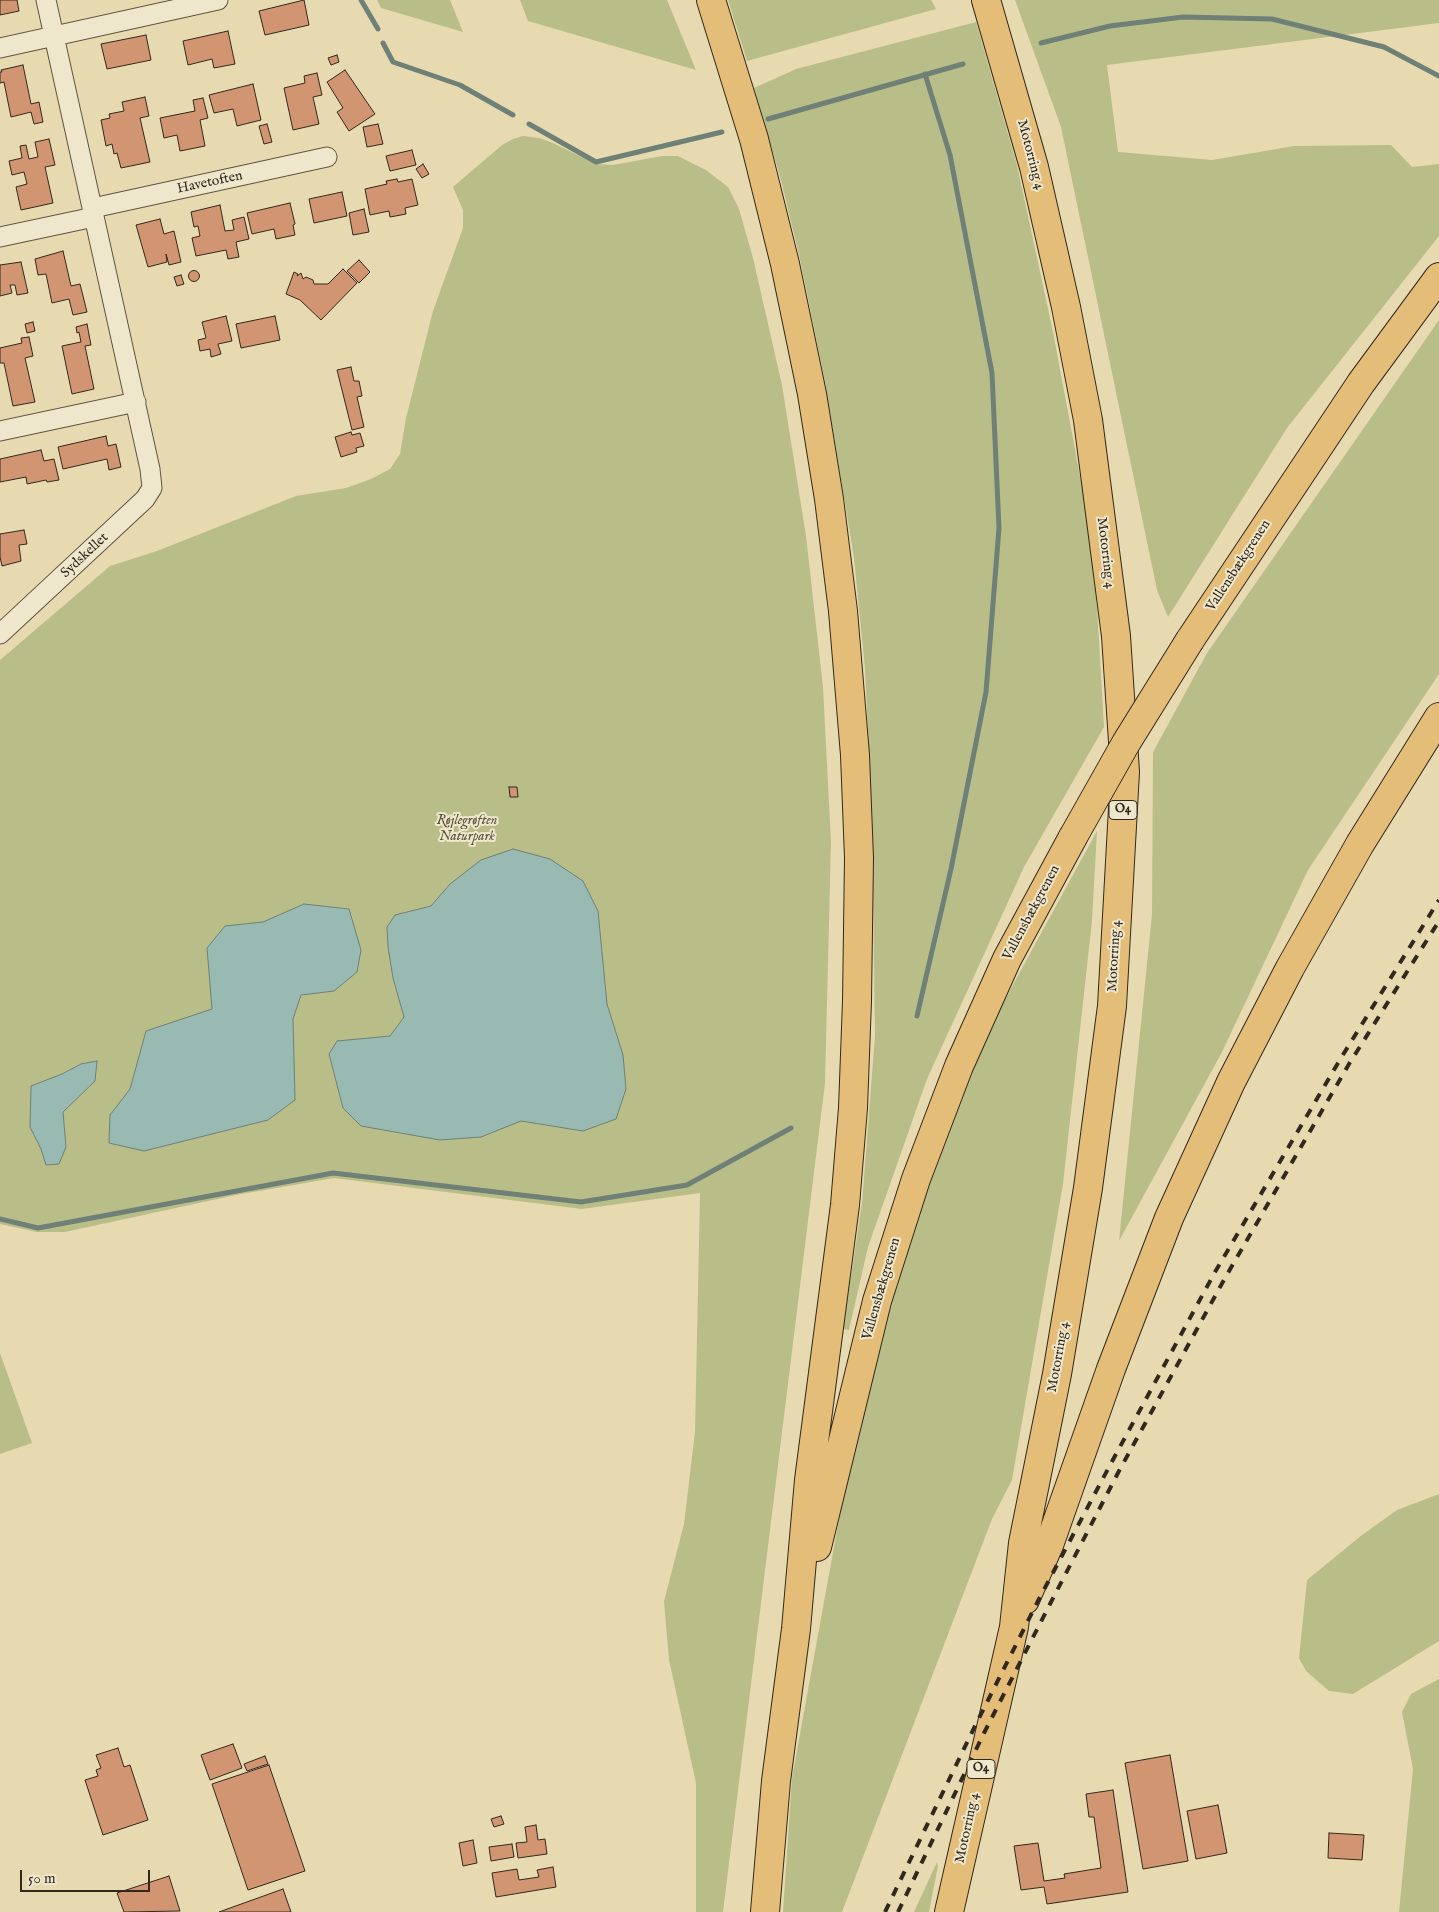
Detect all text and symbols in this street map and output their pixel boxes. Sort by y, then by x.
street label: Motorring 4 [1013,118,1047,192]
street label: Havetoften [176,168,244,198]
street label: Motorring 4 [1092,516,1118,590]
street label: Vallensbækgrenen [1203,517,1275,615]
street label: Sydskellet [58,530,112,582]
road number: O4 [1109,800,1137,820]
park label: Røjlegrøften Naturpark [437,813,497,846]
street label: Vallensbækgrenen [1000,863,1064,963]
street label: Motorring 4 [1105,920,1125,992]
street label: Vallensbækgrenen [859,1236,905,1342]
street label: Motorring 4 [1044,1320,1074,1394]
road number: O4 [967,1760,995,1778]
street label: Motorring 4 [952,1791,984,1865]
scale bar [22,1860,152,1892]
text: 50 m [28,1869,56,1888]

